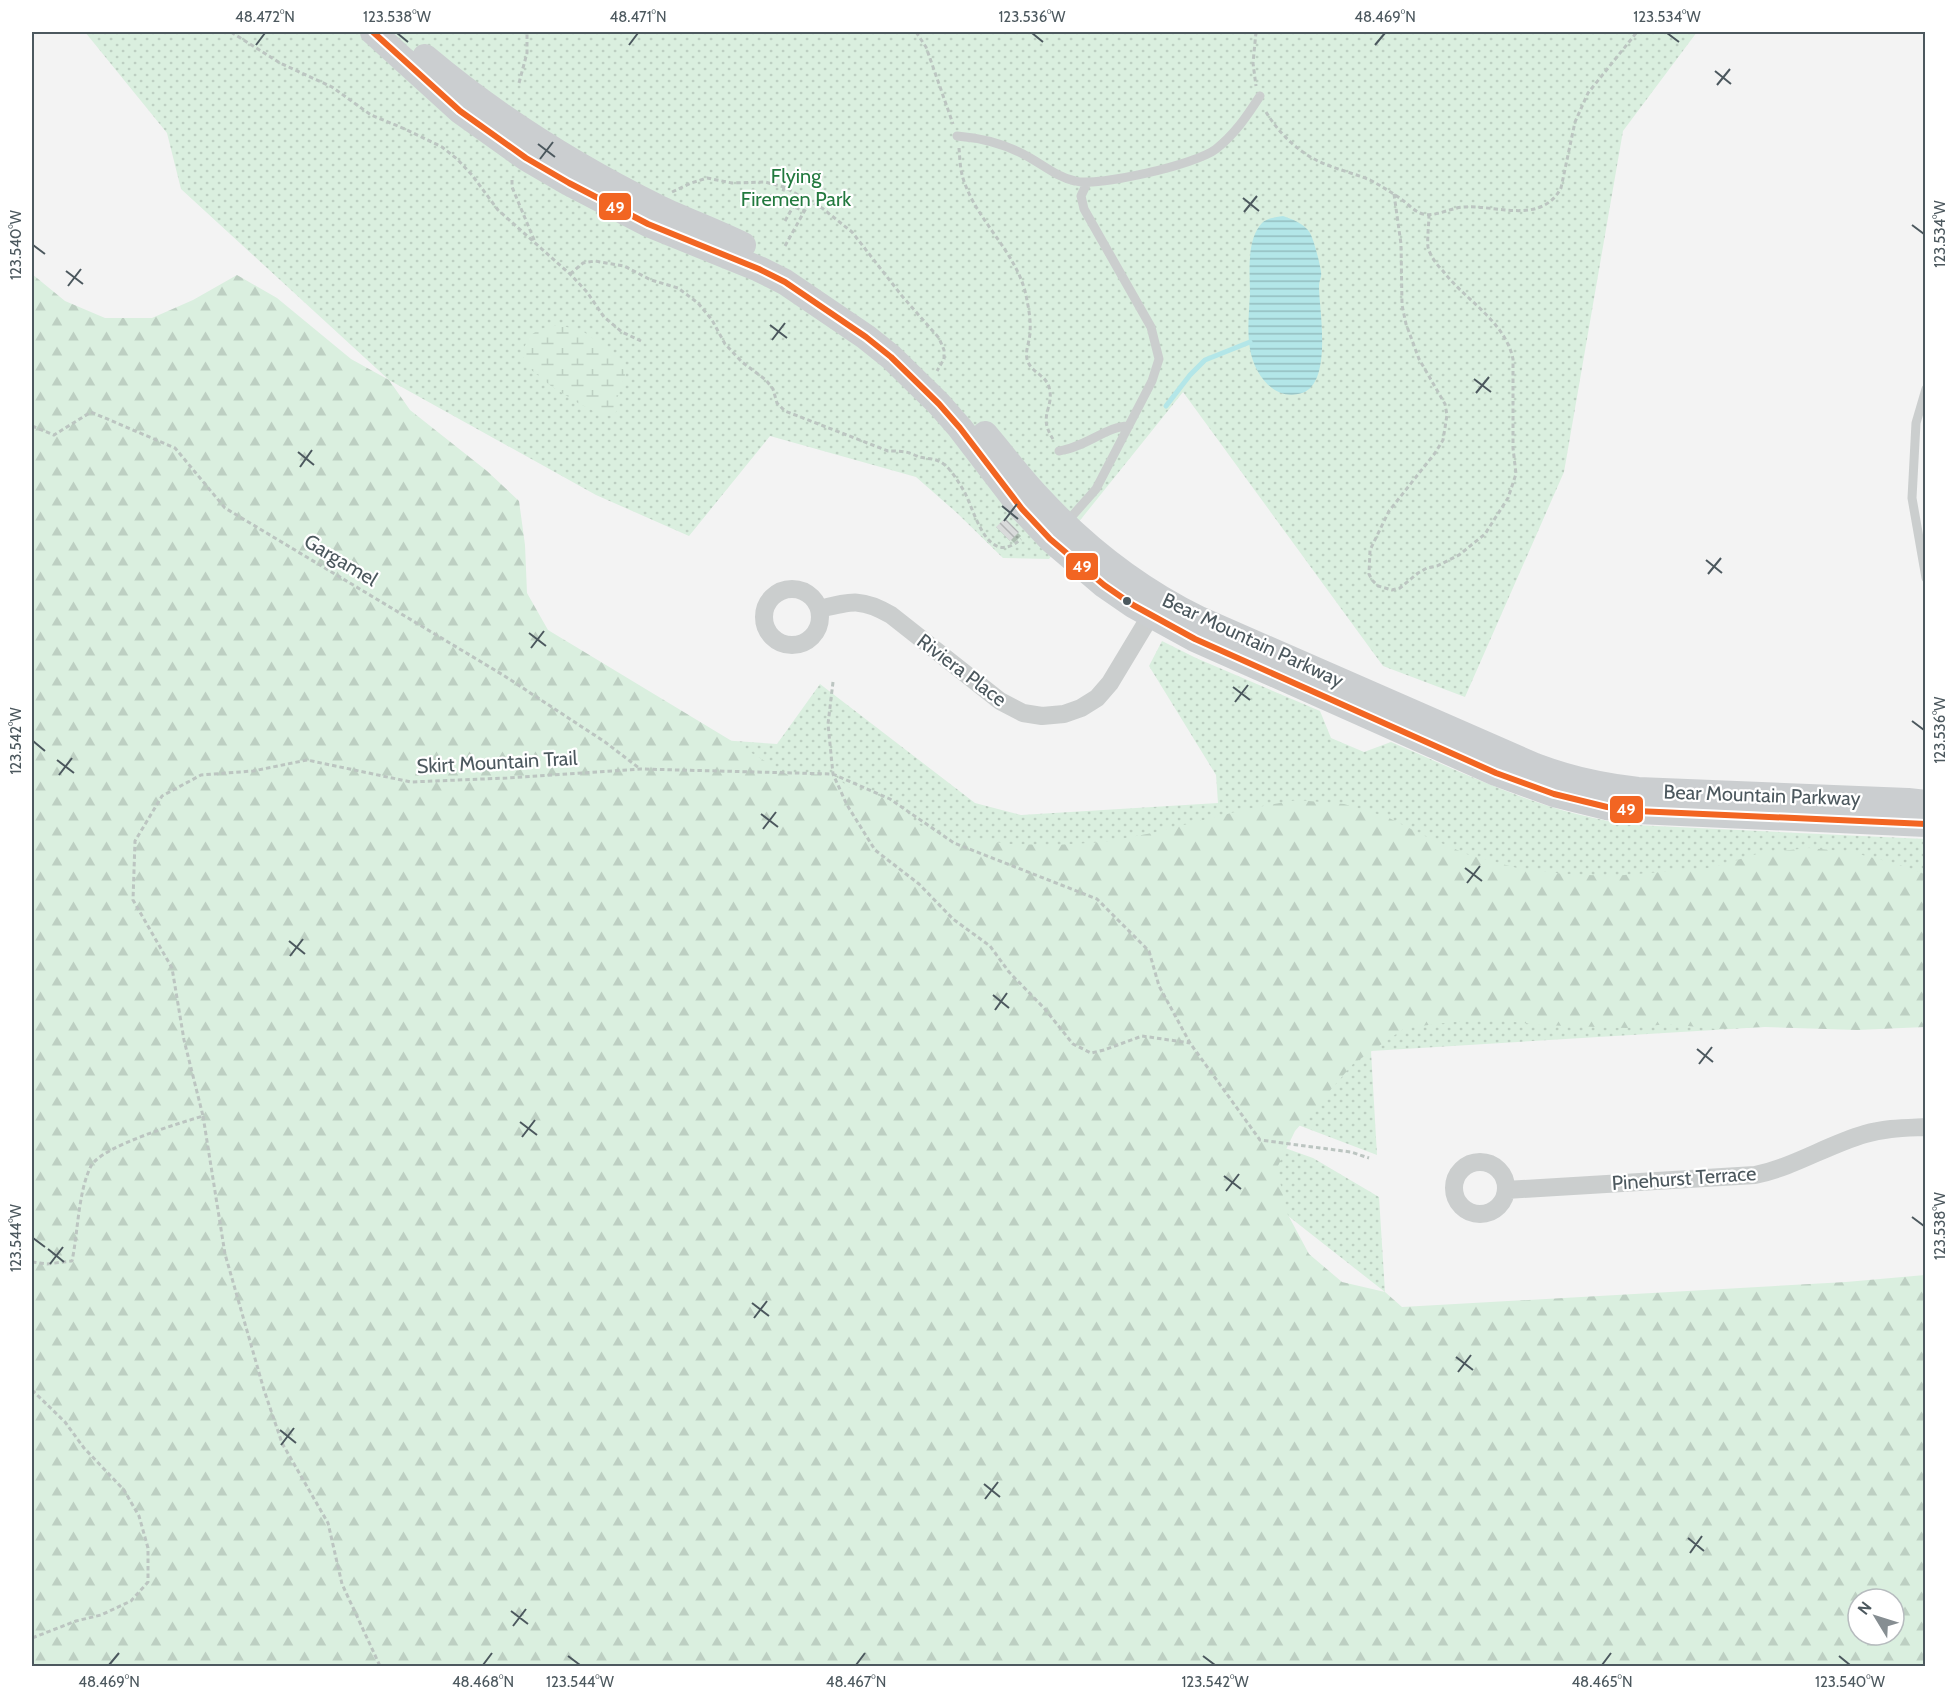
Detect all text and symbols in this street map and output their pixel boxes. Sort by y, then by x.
text: 48.472°N [235,8,295,26]
text: 123.538°W [363,8,432,26]
text: 48.471°N [610,8,666,26]
text: 123.536°W [998,8,1066,26]
text: 48.469°N [1354,8,1416,26]
text: 123.534°W [1633,8,1701,26]
park label: Flying Firemen Park [741,164,851,211]
line badge: 49 [598,192,632,221]
text: 49 [606,198,624,217]
text: 123.534°W [1931,200,1949,268]
text: 123.540°W [7,209,25,280]
street label: Gargamel [300,529,382,591]
line badge: 49 [1065,552,1099,581]
text: 49 [1073,557,1091,576]
street label: Bear Mountain Parkway [1159,587,1347,693]
unlabelled marker [1121,595,1133,607]
street label: Riviera Place [913,629,1011,711]
text: 123.536°W [1931,696,1949,764]
text: 123.542°W [7,707,25,775]
street label: Skirt Mountain Trail [416,746,578,778]
street label: Bear Mountain Parkway [1663,780,1861,810]
line badge: 49 [1609,795,1644,824]
text: 49 [1617,800,1635,819]
street label: Pinehurst Terrace [1611,1161,1757,1195]
text: 123.538°W [1931,1191,1949,1260]
text: 123.544°W [7,1203,25,1272]
north arrow [1846,1587,1906,1647]
text: N [1854,1598,1876,1618]
text: 48.469°N [78,1673,140,1691]
text: 48.468°N [452,1673,514,1691]
text: 123.544°W [546,1673,615,1691]
text: 48.467°N [826,1673,886,1691]
text: 123.542°W [1181,1673,1249,1691]
text: 48.465°N [1571,1673,1633,1691]
text: 123.540°W [1815,1673,1886,1691]

